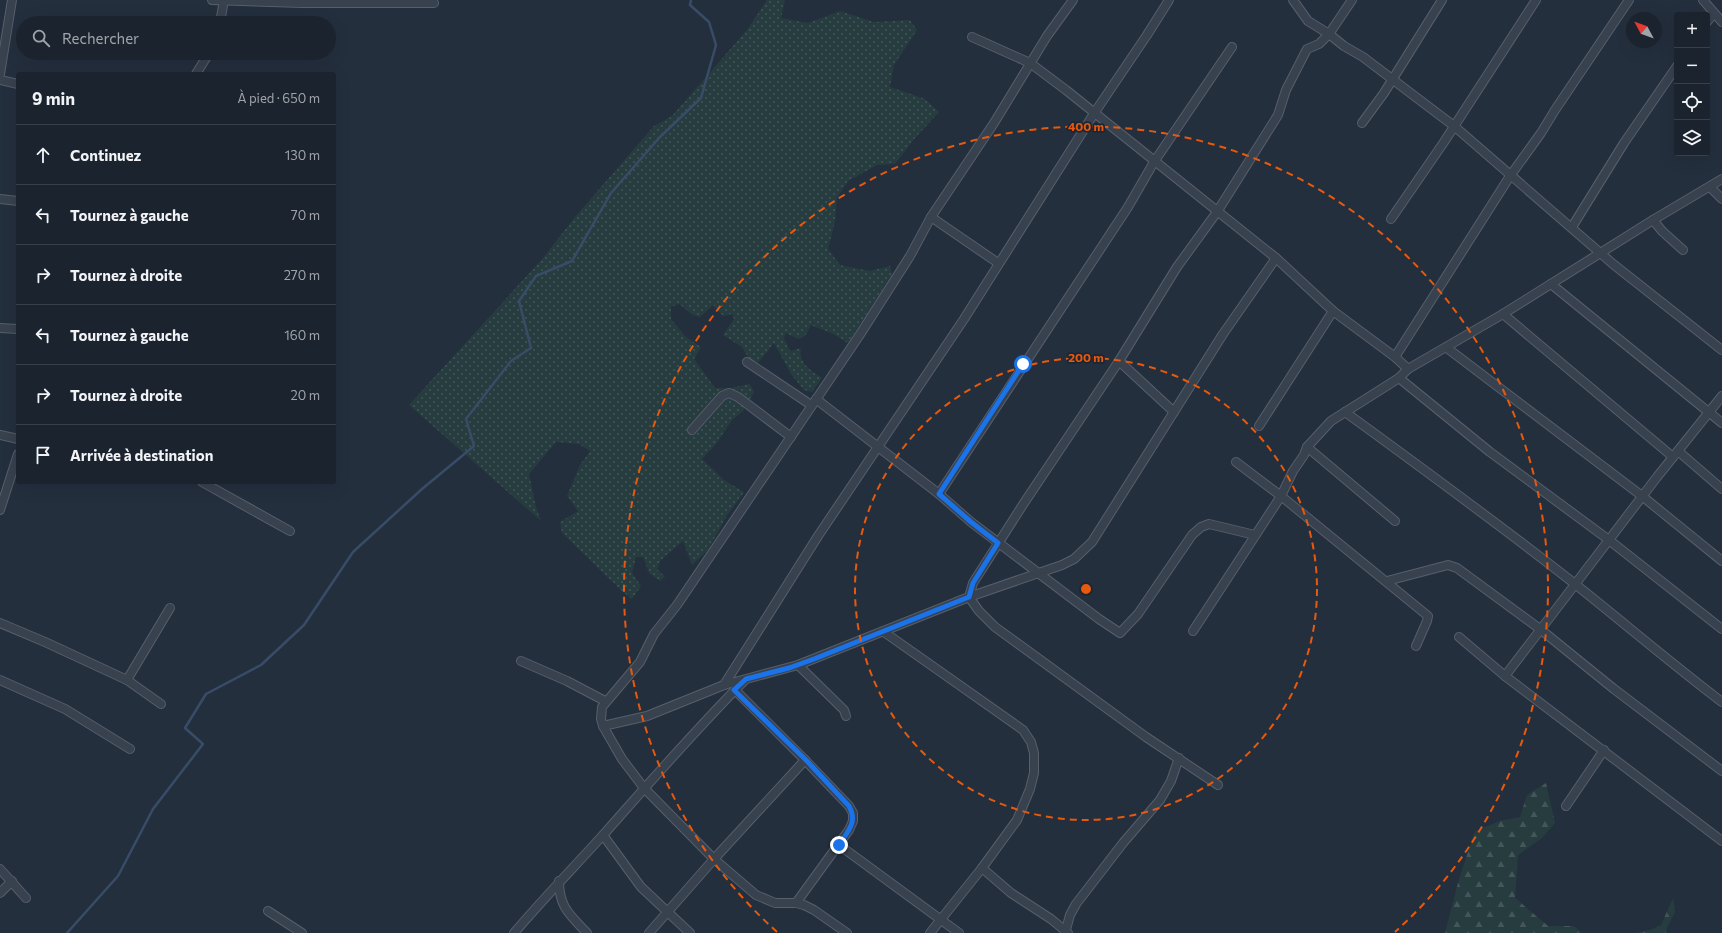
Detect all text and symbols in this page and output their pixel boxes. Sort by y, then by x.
north arrow [1626,12,1662,48]
map controls [1674,12,1710,156]
button: + [1674,12,1710,48]
search box [16,16,336,60]
icon: search [30,27,52,49]
text: Rechercher [62,29,139,47]
button: − [1674,48,1710,84]
button: locate [1674,84,1710,120]
text: 9 min [32,88,75,109]
text: À pied · 650 m [237,90,320,106]
text: 400 m [1068,119,1104,133]
button: layers [1674,120,1710,156]
icon: ahead [32,144,54,166]
text: Continuez [70,146,141,164]
text: 130 m [285,147,320,163]
icon: left [32,204,54,226]
text: Tournez à gauche [70,206,189,224]
text: 70 m [291,207,320,223]
icon: right [32,264,54,286]
text: Tournez à droite [70,266,182,284]
text: 270 m [284,267,320,283]
icon: left [32,324,54,346]
text: Tournez à gauche [70,326,189,344]
text: 160 m [284,327,320,343]
text: 200 m [1068,350,1104,364]
route start [1014,355,1032,373]
icon: right [32,384,54,406]
text: Tournez à droite [70,386,182,404]
text: 20 m [291,387,320,403]
icon: arrive [32,444,54,466]
text: Arrivée à destination [70,446,213,464]
centre of rings [1079,582,1093,596]
route end [830,836,848,854]

